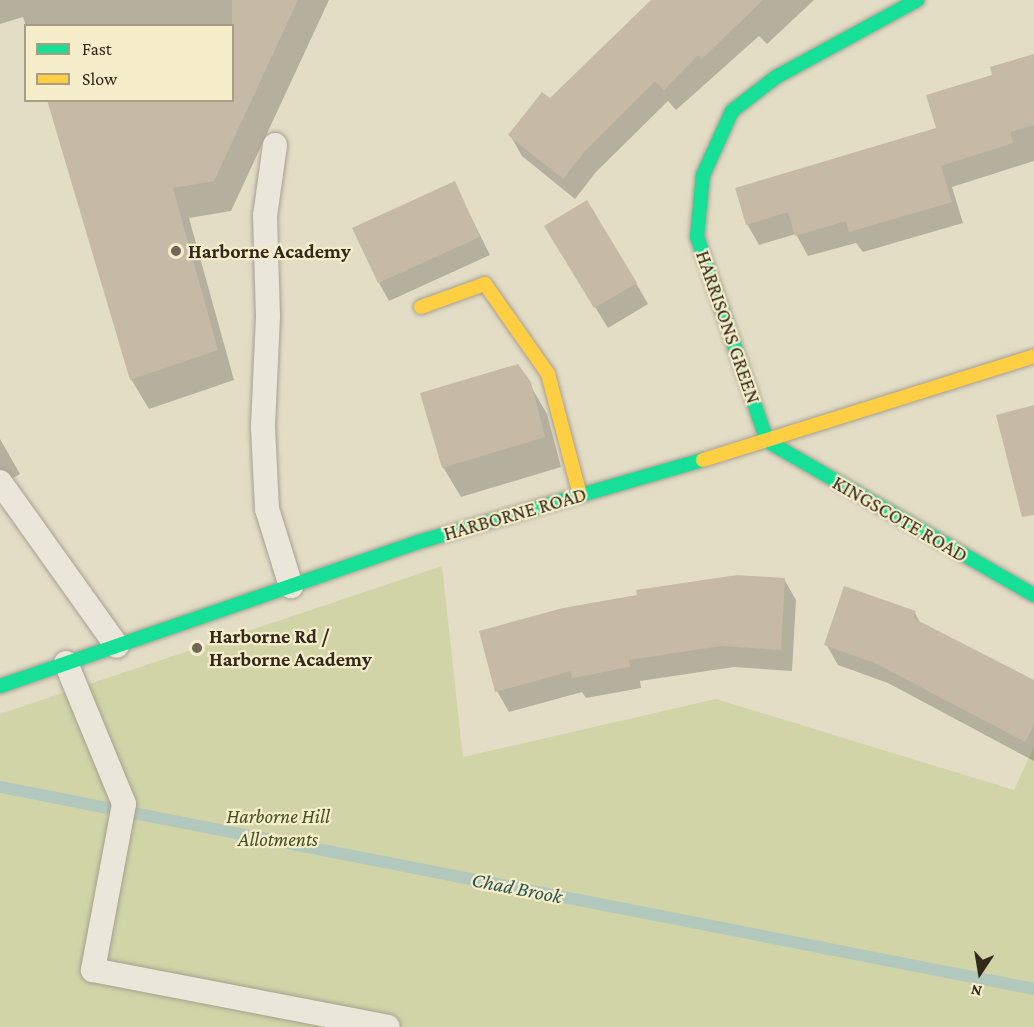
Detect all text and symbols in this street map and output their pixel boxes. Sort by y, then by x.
legend [24,24,234,102]
text: Fast [82,39,112,59]
text: Slow [82,69,117,89]
place label: Harborne Academy [188,239,351,263]
marker: Harborne Academy [169,244,183,258]
street label: HARRISONS GREEN [691,247,765,407]
street label: KINGSCOTE ROAD [828,471,972,567]
street label: HARBORNE ROAD [441,482,589,546]
place label: Harborne Rd / Harborne Academy [209,624,372,671]
marker: Harborne Rd / Harborne Academy [190,641,204,655]
park label: Harborne Hill Allotments [226,804,330,851]
water label: Chad Brook [470,867,564,909]
north arrow [950,943,1010,1003]
text: N [969,982,983,1001]

